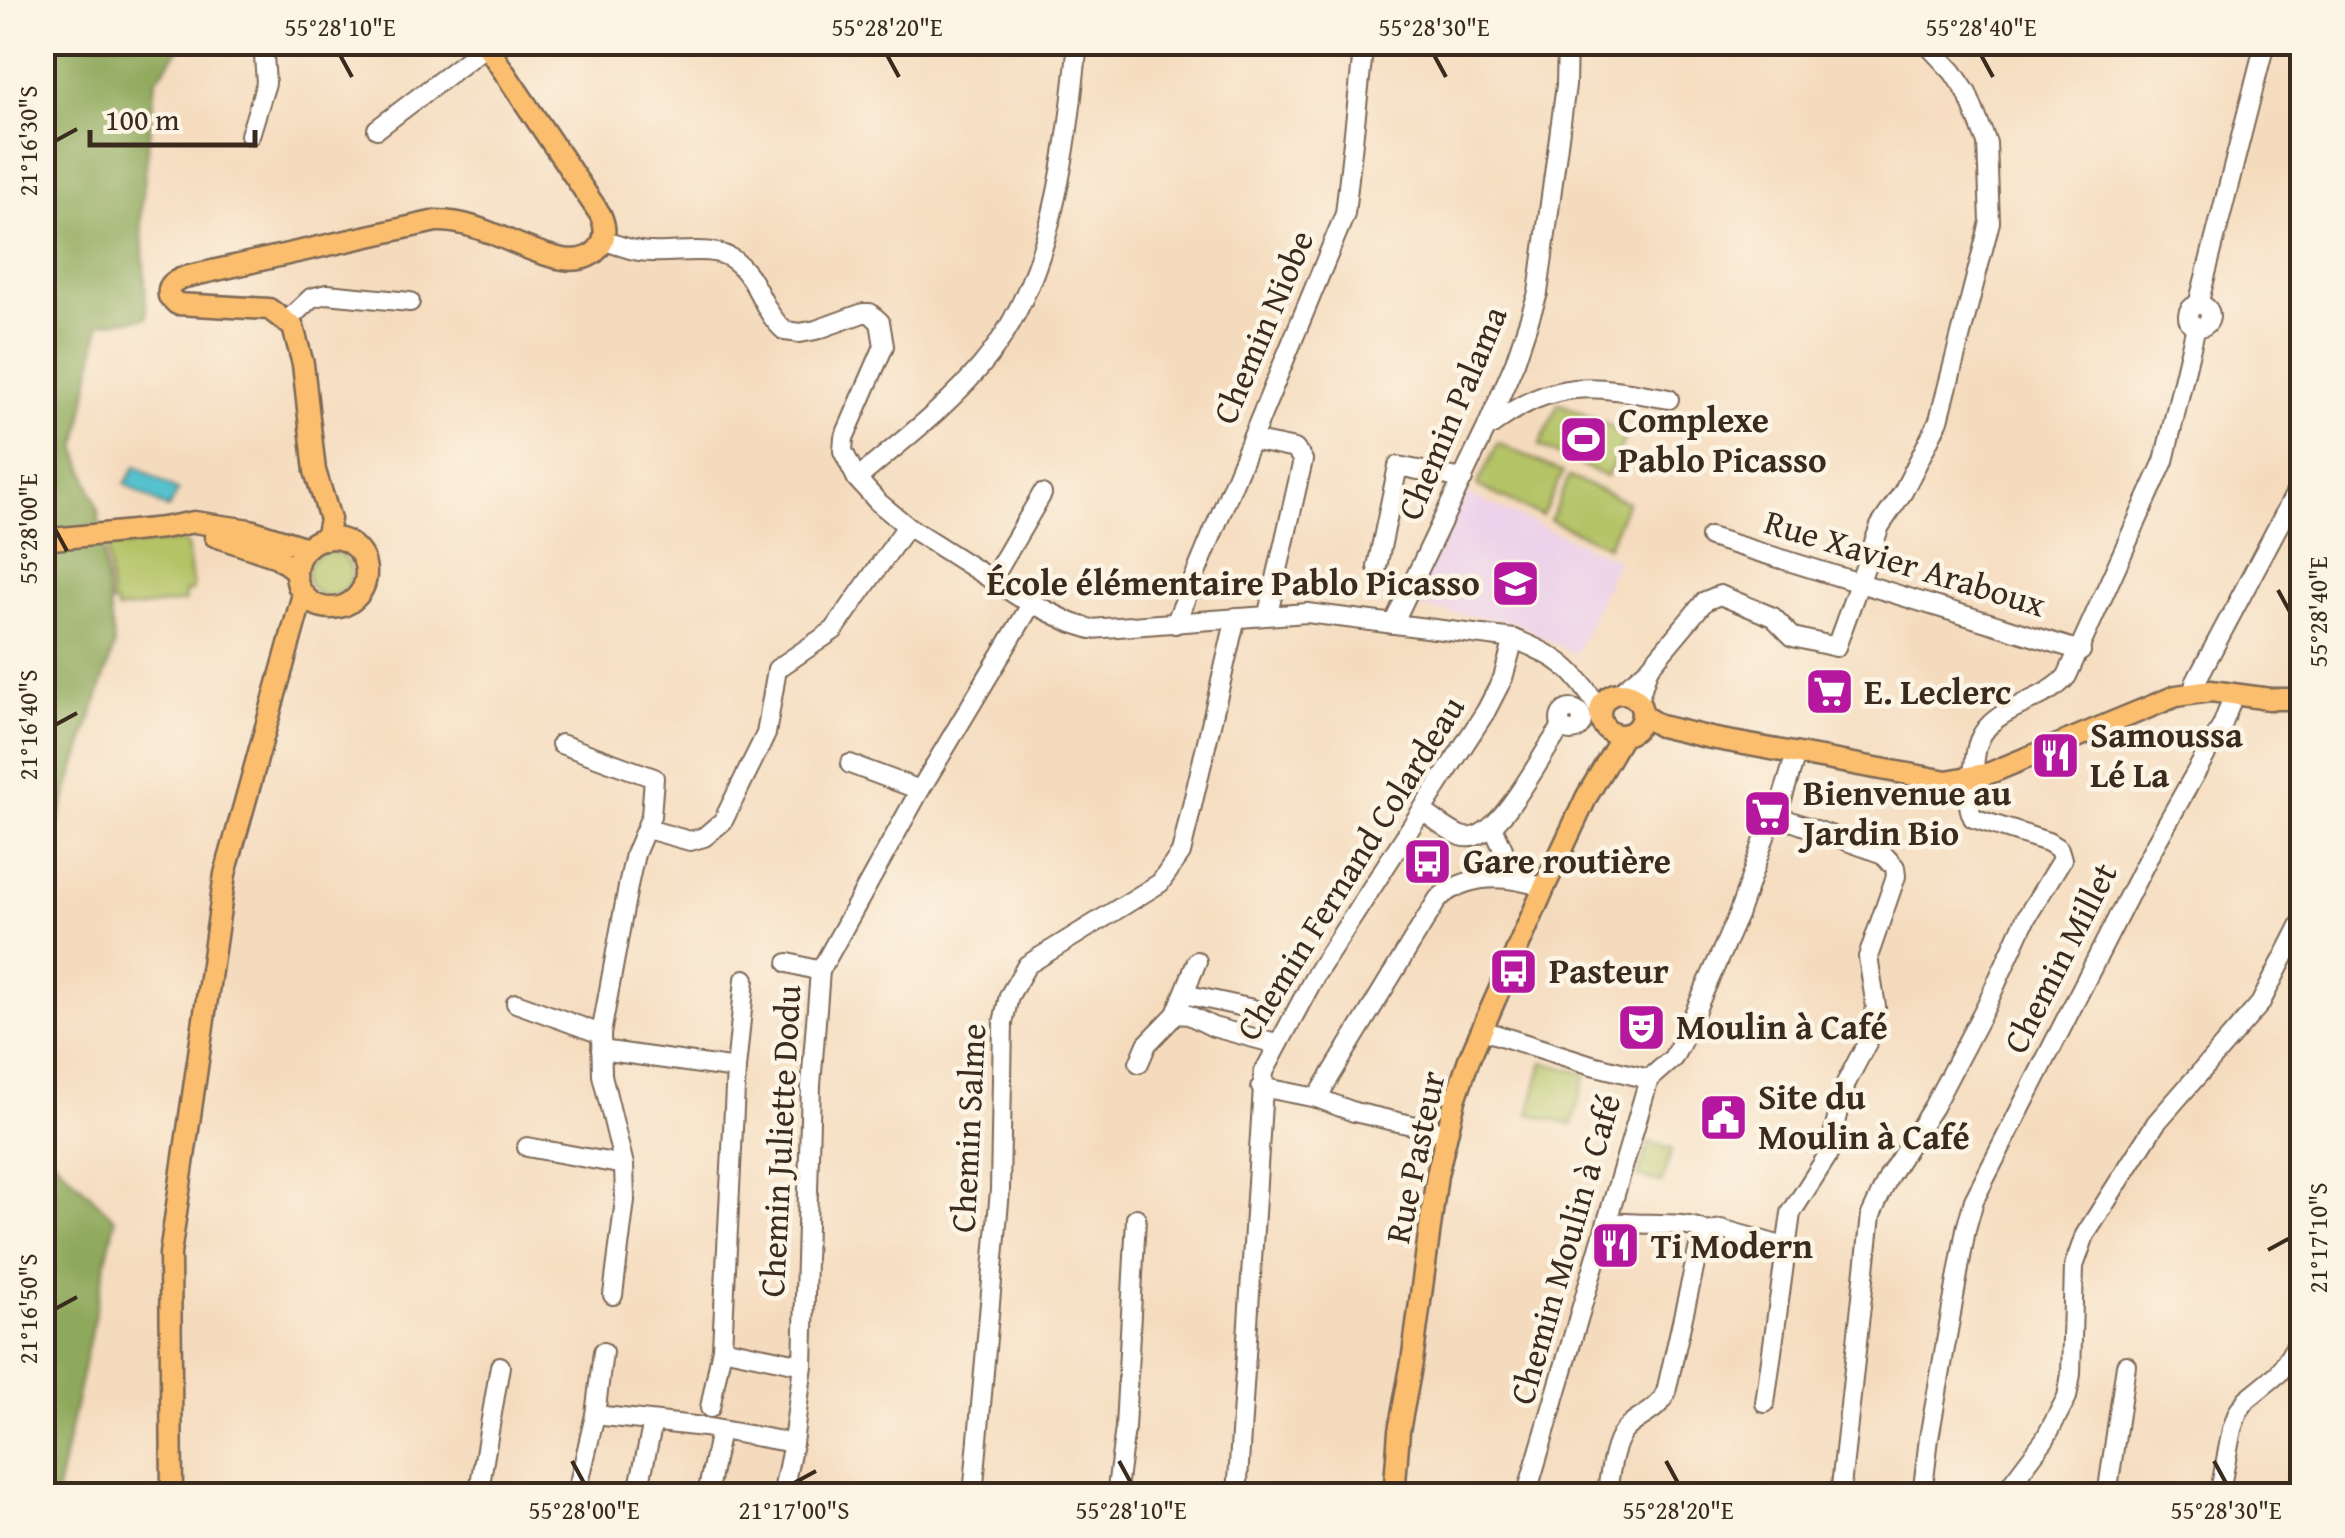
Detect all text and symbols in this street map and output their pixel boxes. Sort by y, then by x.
text: 55°28'10"E [284,9,396,45]
text: 55°28'20"E [831,9,943,45]
text: 55°28'30"E [1378,9,1490,45]
text: 55°28'40"E [1925,9,2037,45]
scale bar [90,85,255,147]
text: 21°16'30"S [10,86,46,196]
text: 100 m [105,97,180,141]
street label: Chemin Niobe [1199,222,1326,432]
street label: Chemin Palama [1384,298,1520,528]
place label: Complexe Pablo Picasso [1618,394,1827,485]
sports icon: Complexe Pablo Picasso [1557,414,1609,466]
text: 55°28'00"E [10,473,46,585]
street label: Rue Xavier Araboux [1758,496,2052,630]
text: 55°28'40"E [2300,556,2336,668]
place label: École élémentaire Pablo Picasso [987,557,1480,608]
school or university icon: École élémentaire Pablo Picasso [1489,557,1541,609]
supermarket icon: E. Leclerc [1803,666,1855,718]
place label: E. Leclerc [1864,666,2011,717]
text: 21°16'40"S [10,670,46,780]
street label: Chemin Fernand Colardeau [1223,686,1477,1050]
place label: Samoussa Lé La [2090,709,2243,800]
restaurant icon: Samoussa Lé La [2029,729,2081,781]
place label: Bienvenue au Jardin Bio [1798,767,2011,858]
supermarket icon: Bienvenue au Jardin Bio [1742,787,1794,839]
bus stop icon: Gare routière [1402,835,1454,887]
place label: Gare routière [1463,835,1671,886]
street label: Chemin Millet [1990,854,2129,1062]
bus stop icon: Pasteur [1488,945,1540,997]
place label: Pasteur [1549,945,1669,996]
street label: Chemin Juliette Dodu [746,984,813,1298]
theatre icon: Moulin à Café [1615,1001,1667,1053]
place label: Moulin à Café [1676,1001,1888,1052]
street label: Chemin Salme [937,1022,998,1234]
street label: Rue Pasteur [1371,1066,1458,1248]
place label: Site du Moulin à Café [1758,1071,1970,1162]
street label: Chemin Moulin à Café [1496,1088,1633,1410]
public building icon: Site du Moulin à Café [1697,1091,1749,1143]
text: 21°17'10"S [2300,1183,2336,1293]
restaurant icon: Ti Modern [1590,1220,1642,1272]
place label: Ti Modern [1651,1220,1813,1271]
text: 21°16'50"S [10,1254,46,1364]
text: 55°28'00"E [528,1492,640,1528]
text: 21°17'00"S [739,1492,849,1528]
text: 55°28'10"E [1075,1492,1187,1528]
text: 55°28'20"E [1622,1492,1734,1528]
text: 55°28'30"E [2170,1492,2282,1528]

